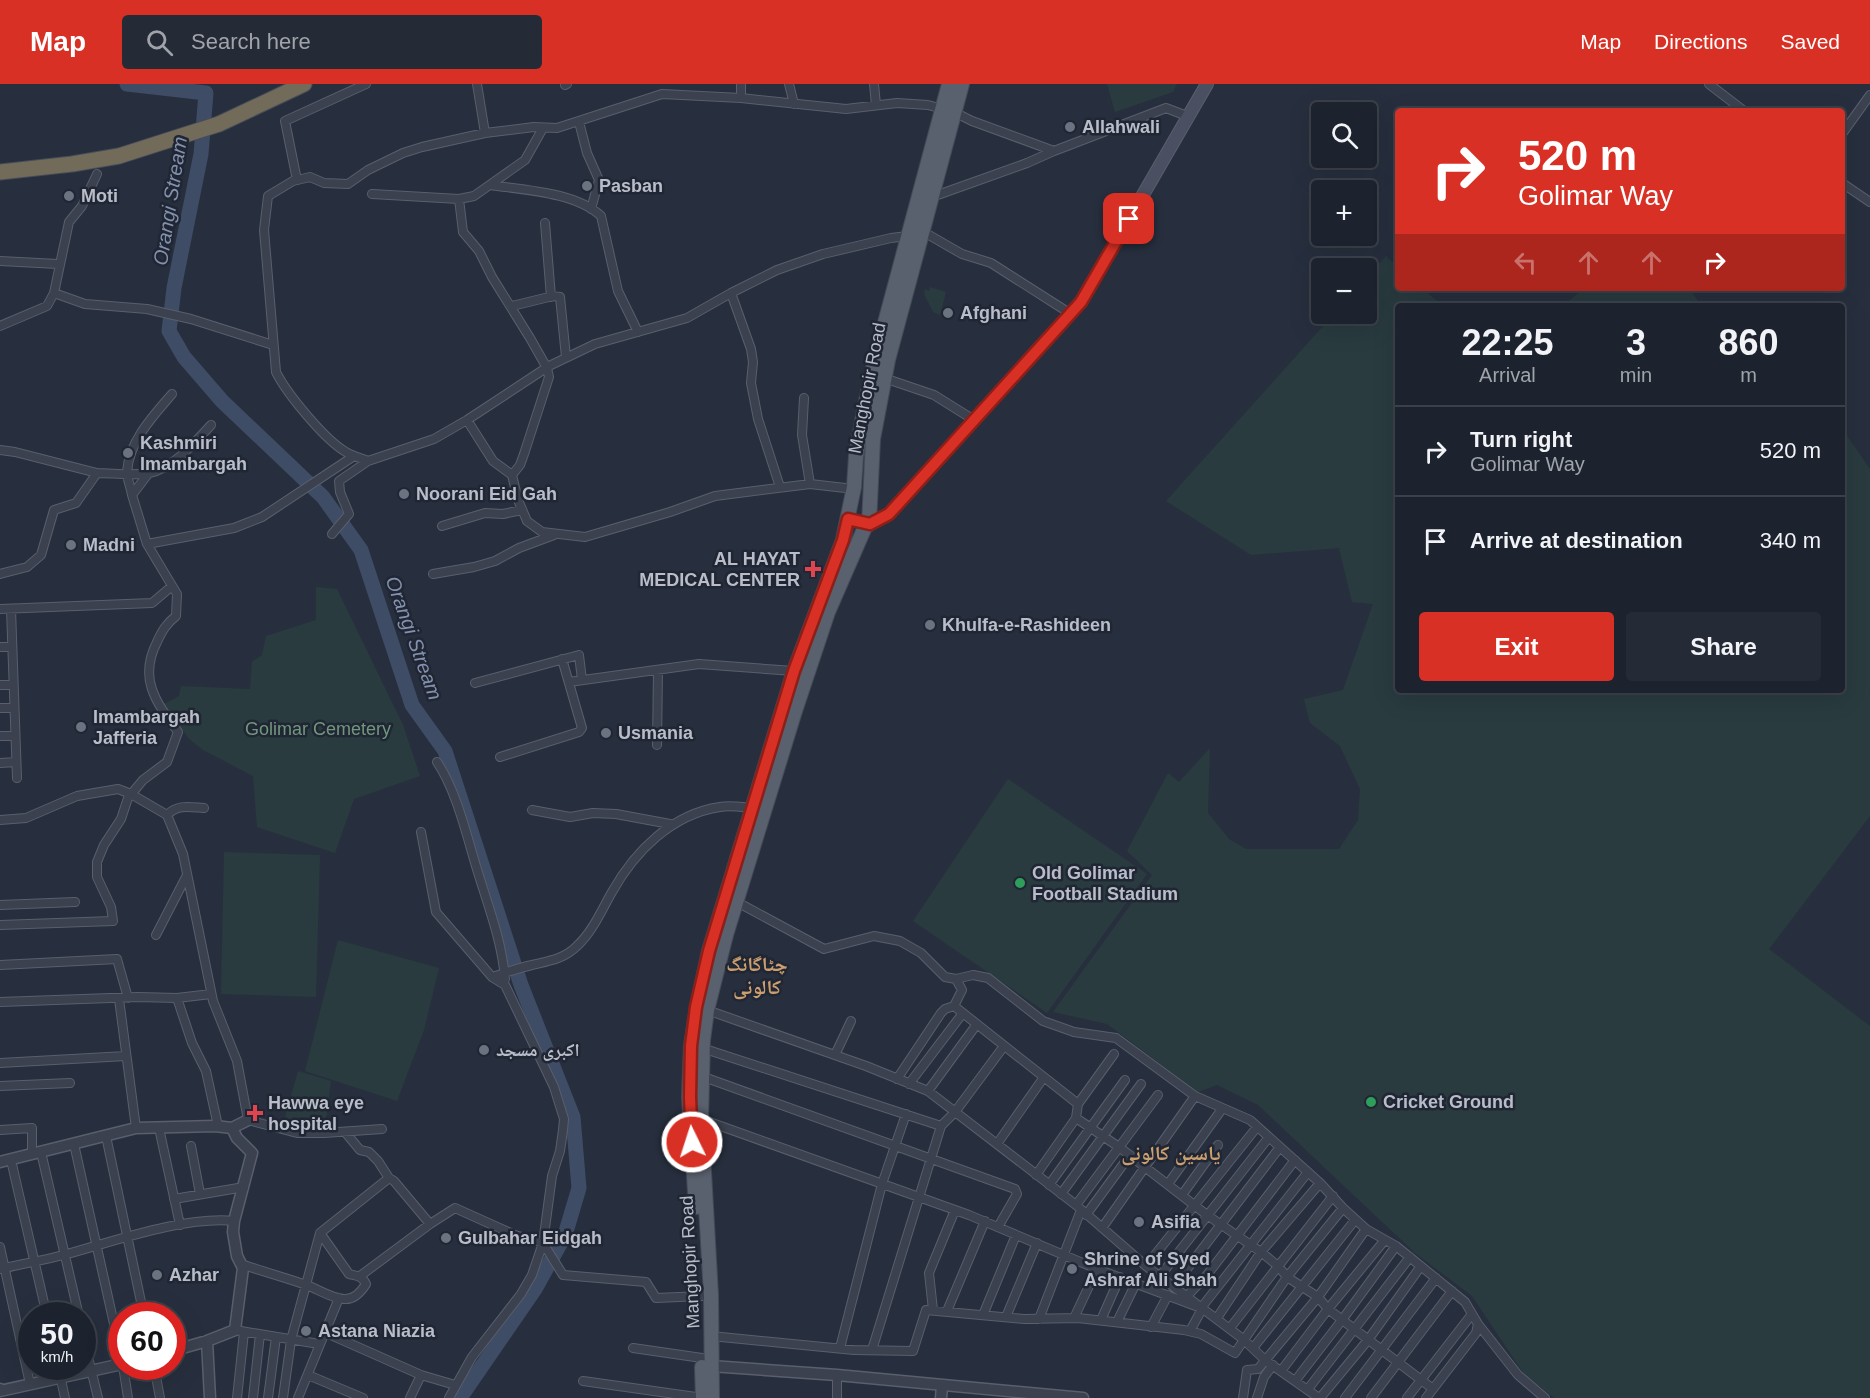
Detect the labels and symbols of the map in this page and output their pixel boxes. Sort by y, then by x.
place label: Allahwali [1082,117,1160,137]
marker: Allahwali [1063,120,1077,134]
water label: Orangi Stream [149,135,191,267]
place label: Pasban [599,176,663,196]
marker: Pasban [580,179,594,193]
place label: Moti [81,186,118,206]
marker: Moti [62,189,76,203]
pin [1103,193,1154,244]
place label: Afghani [960,303,1027,323]
marker: Afghani [941,306,955,320]
street label: Manghopir Road [844,321,890,455]
place label: Kashmiri Imambargah [140,433,247,474]
marker: Kashmiri Imambargah [121,446,135,460]
place label: Noorani Eid Gah [416,484,557,504]
marker: Noorani Eid Gah [397,487,411,501]
place label: Madni [83,535,135,555]
marker: Madni [64,538,78,552]
place label: AL HAYAT MEDICAL CENTER [639,549,800,590]
marker: AL HAYAT MEDICAL CENTER [804,560,822,578]
water label: Orangi Stream [381,573,447,703]
place label: Khulfa-e-Rashideen [942,615,1111,635]
marker: Khulfa-e-Rashideen [923,618,937,632]
place label: Imambargah Jafferia [93,707,200,748]
park label: Golimar Cemetery [245,719,391,739]
marker: Imambargah Jafferia [74,720,88,734]
place label: Usmania [618,723,694,743]
marker: Usmania [599,726,613,740]
place label: Old Golimar Football Stadium [1032,863,1178,904]
marker: Old Golimar Football Stadium [1013,876,1027,890]
district label: چٹاگانگ کالونی [726,953,788,1000]
place label: اکبری مسجد [496,1040,580,1061]
marker: اکبری مسجد [477,1043,491,1057]
place label: Cricket Ground [1383,1092,1514,1112]
place label: Hawwa eye hospital [268,1093,364,1134]
marker: Cricket Ground [1364,1095,1378,1109]
marker: Hawwa eye hospital [246,1104,264,1122]
position arrow [660,1110,724,1174]
district label: یاسین کالونی [1121,1142,1221,1166]
street label: Manghopir Road [677,1195,703,1329]
place label: Asifia [1151,1212,1201,1232]
marker: Asifia [1132,1215,1146,1229]
place label: Gulbahar Eidgah [458,1228,602,1248]
marker: Gulbahar Eidgah [439,1231,453,1245]
place label: Shrine of Syed Ashraf Ali Shah [1084,1249,1217,1290]
marker: Shrine of Syed Ashraf Ali Shah [1065,1262,1079,1276]
place label: Azhar [169,1265,219,1285]
marker: Azhar [150,1268,164,1282]
speed limit sign: 60 [108,1302,186,1380]
place label: Astana Niazia [318,1321,436,1341]
marker: Astana Niazia [299,1324,313,1338]

